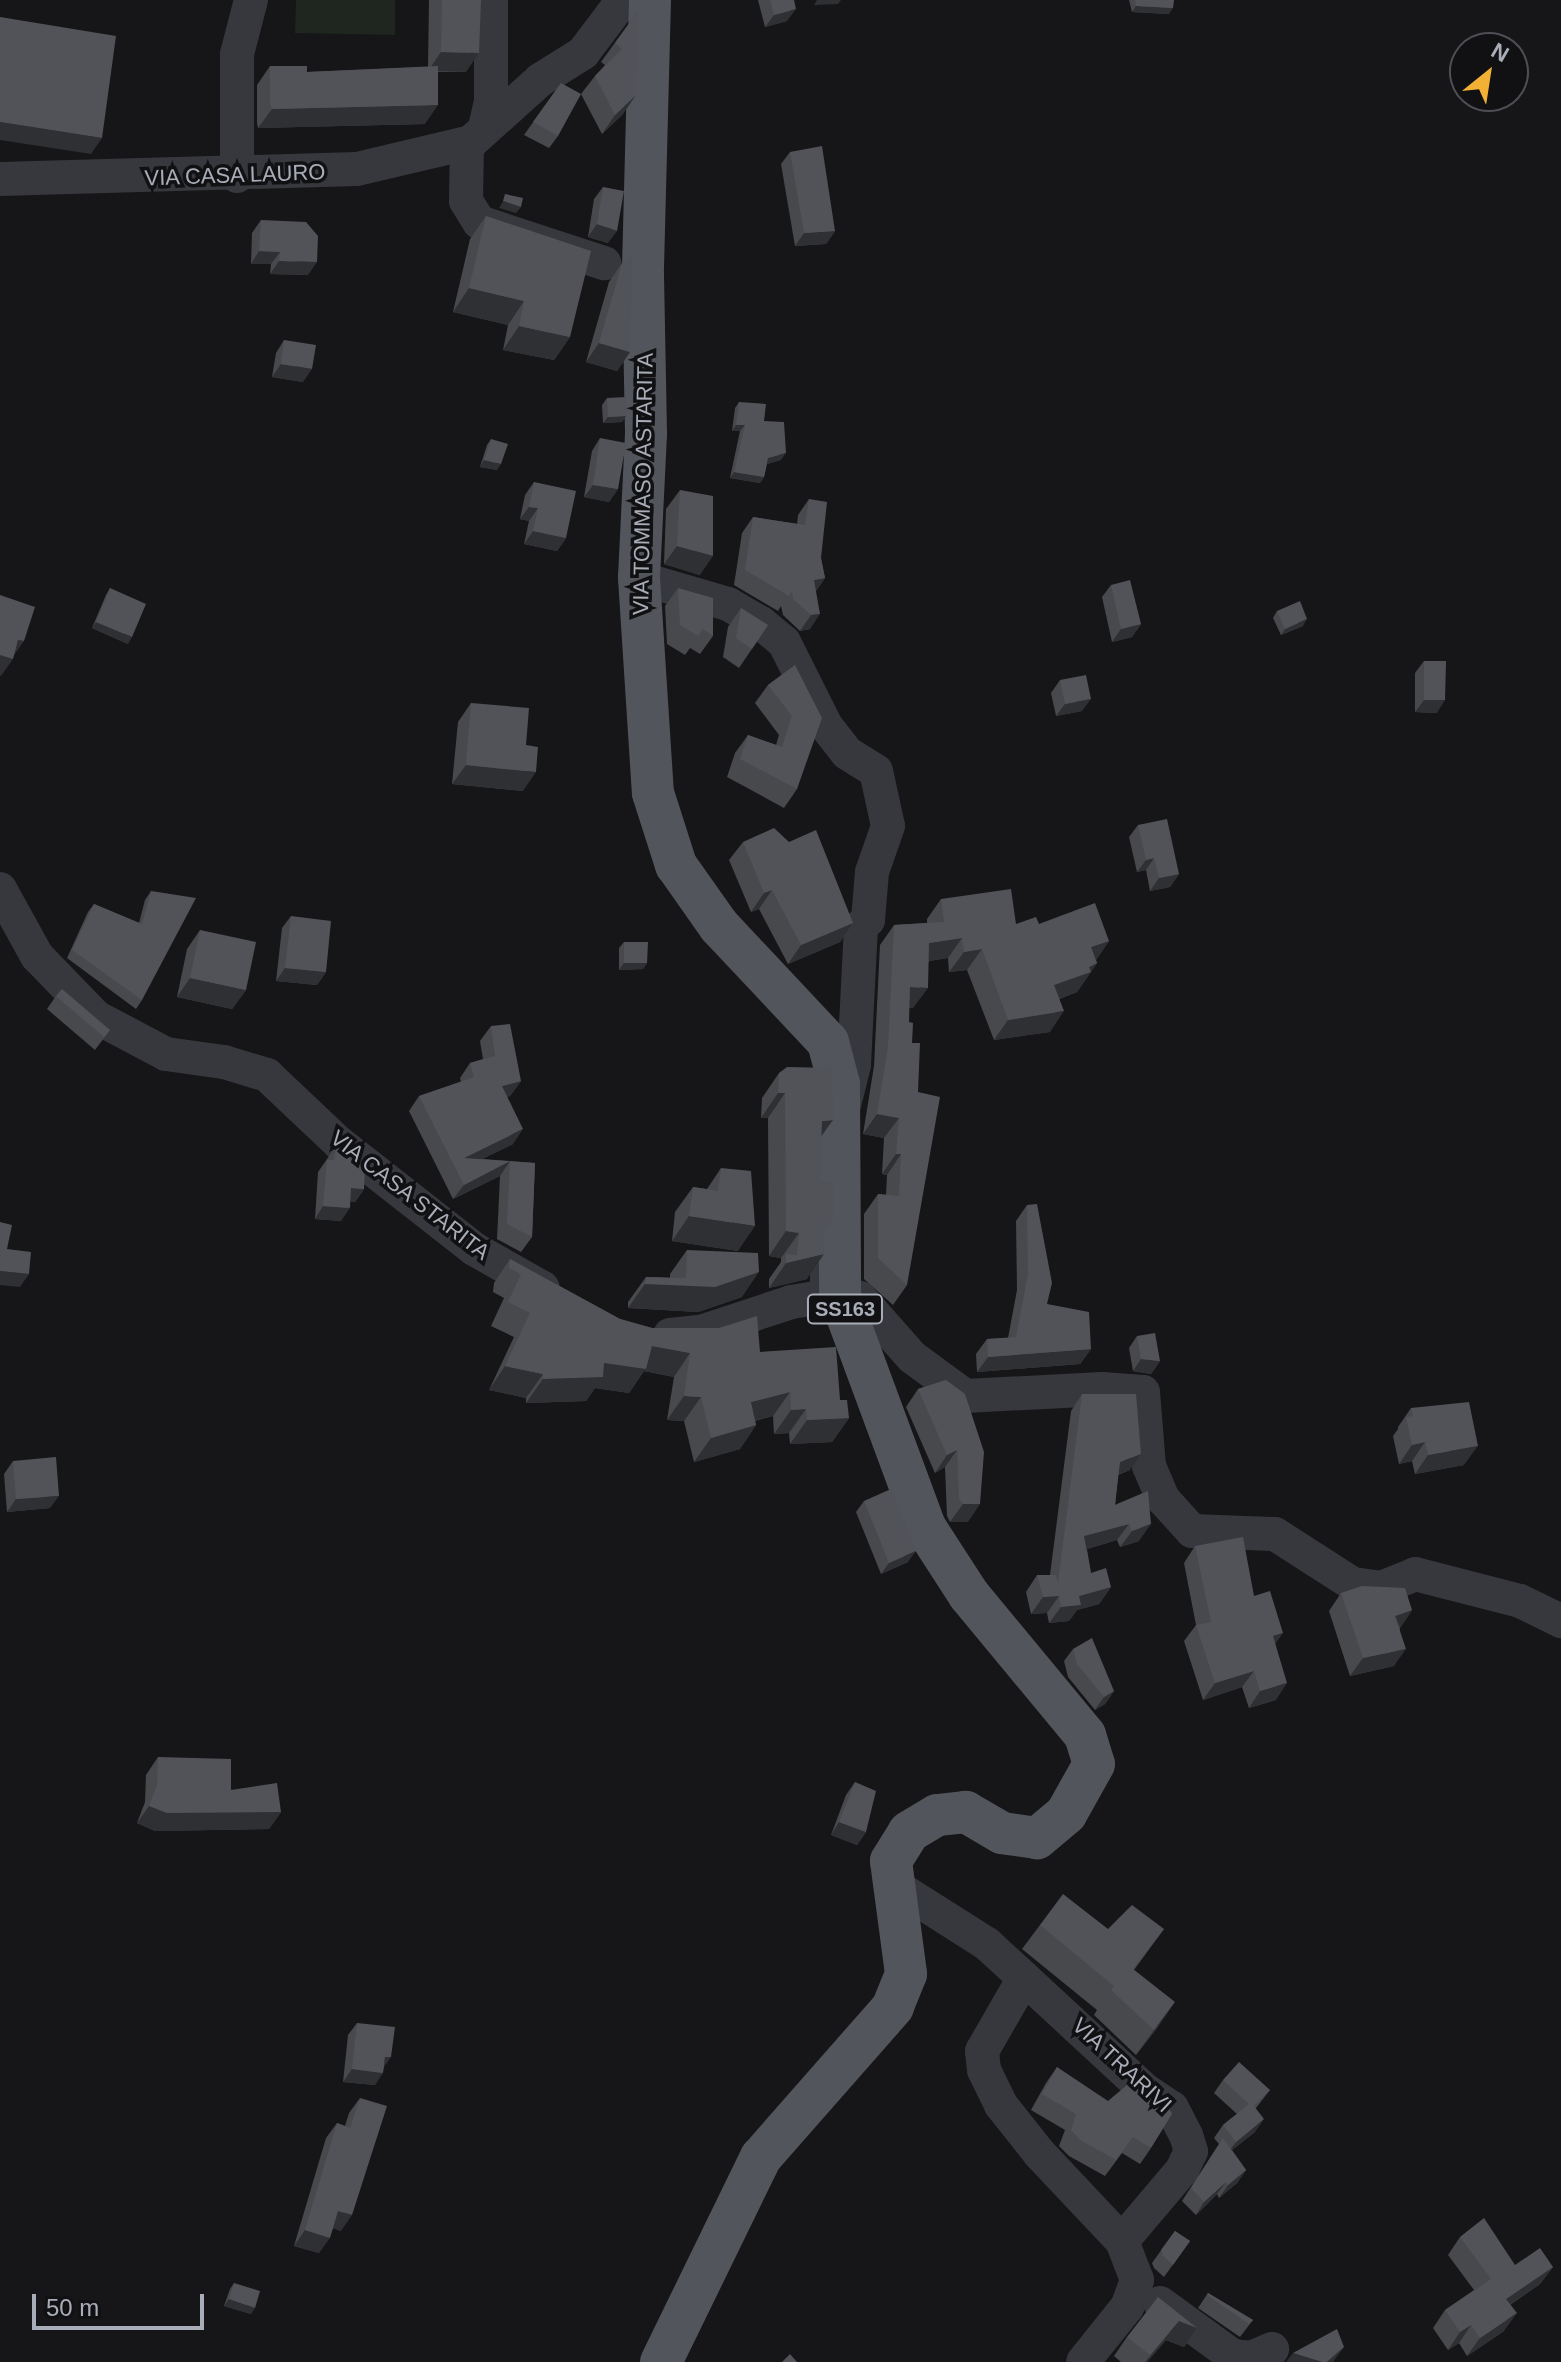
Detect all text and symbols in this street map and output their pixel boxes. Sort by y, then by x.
north arrow [1449,32,1529,112]
text: N [1487,38,1513,67]
street label: VIA CASA LAURO [143,159,327,191]
street label: VIA TOMMASO ASTARITA [627,351,659,617]
street label: VIA CASA STARITA [324,1124,496,1266]
road number: SS163 [805,1293,885,1325]
street label: VIA TRARIVI [1066,2012,1178,2118]
scale bar [36,2278,208,2328]
text: 50 m [46,2294,99,2321]

